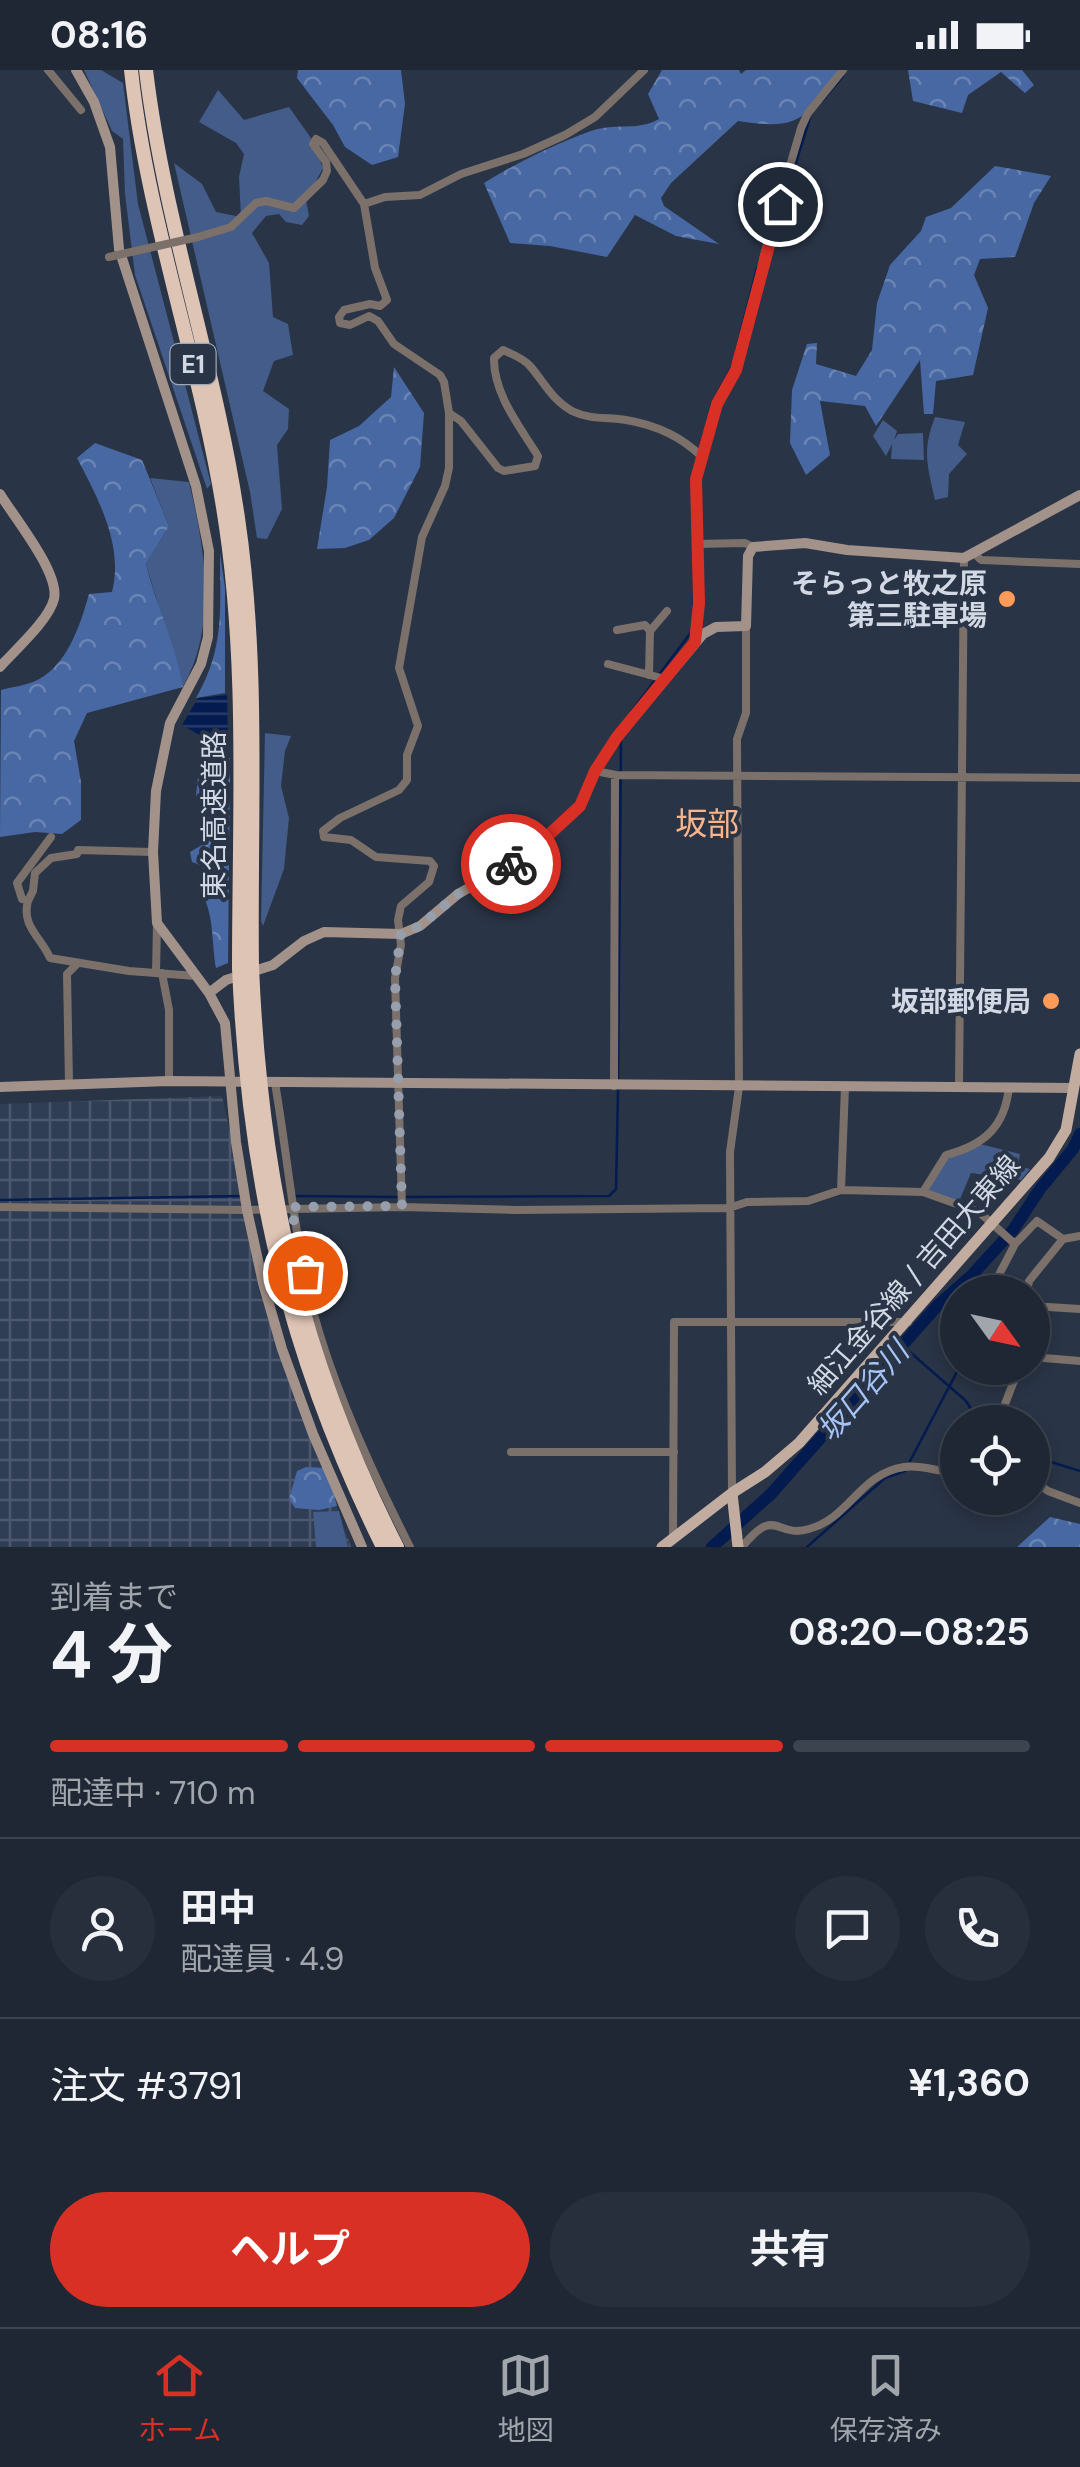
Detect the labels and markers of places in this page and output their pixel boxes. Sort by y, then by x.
pin [738,162,823,247]
place label: そらっと牧之原 第三駐車場 [791,565,987,634]
marker: そらっと牧之原 第三駐車場 [996,588,1018,610]
place label: 坂部郵便局 [891,983,1031,1020]
marker: 坂部郵便局 [1040,990,1062,1012]
pin [263,1231,348,1316]

